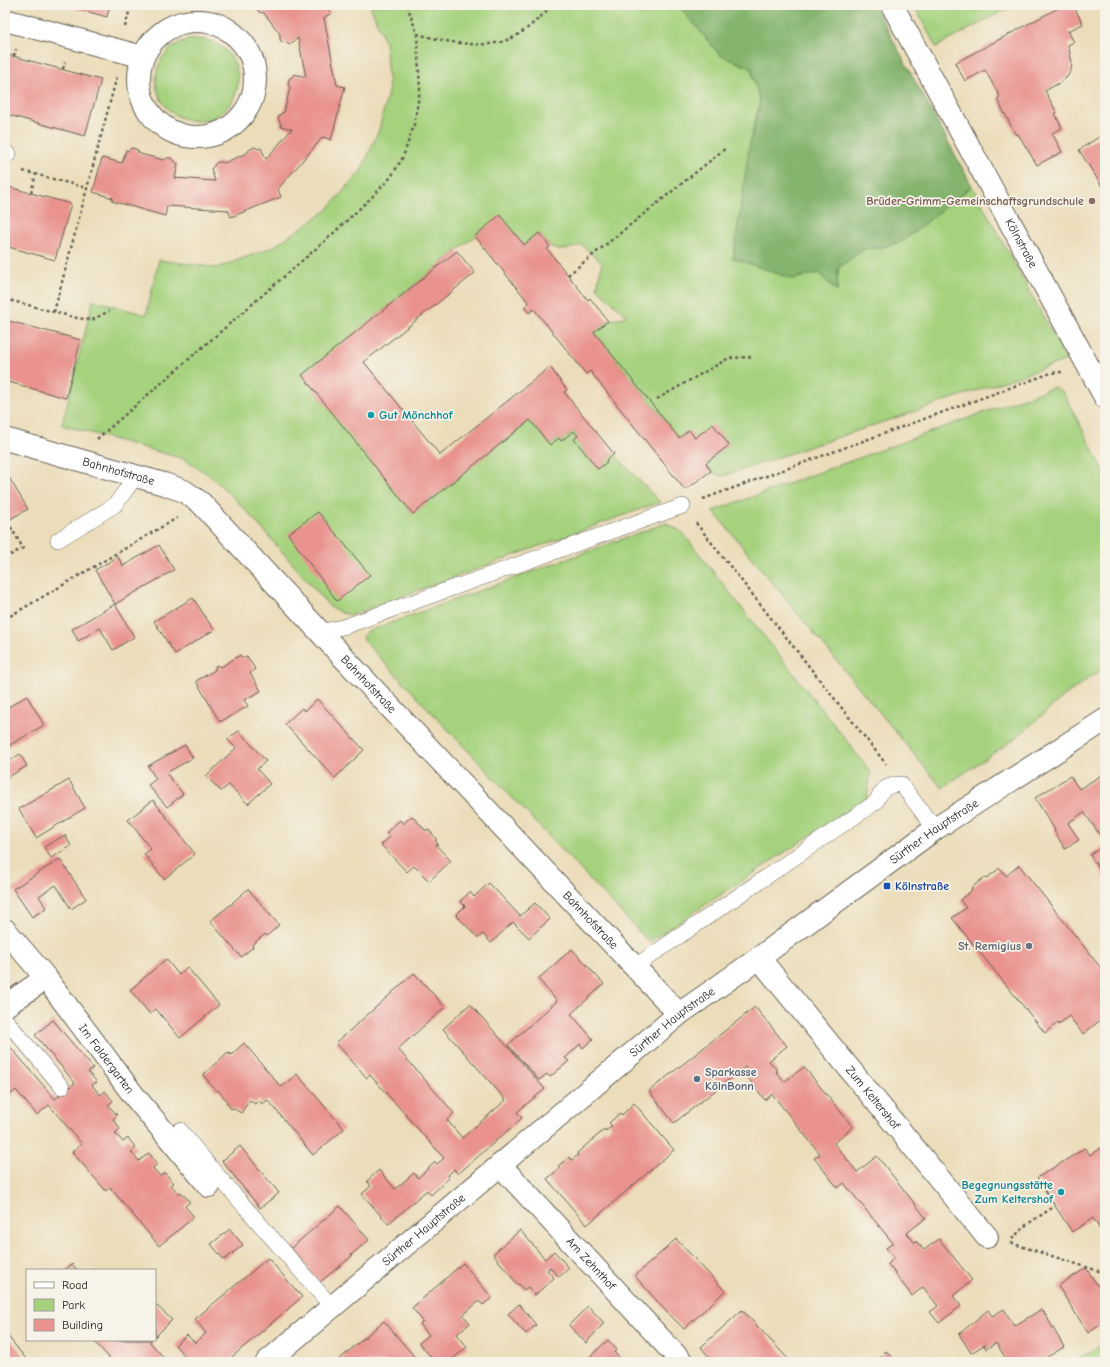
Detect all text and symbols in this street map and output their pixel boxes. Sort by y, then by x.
place label: Brüder-Grimm-Gemeinschaftsgrundschule [866,194,1084,208]
marker: Brüder-Grimm-Gemeinschaftsgrundschule [1087,196,1097,206]
street label: Kölnstraße [1002,216,1040,270]
place label: Gut Mönchhof [379,408,454,422]
marker: Gut Mönchhof [366,410,376,420]
street label: Bahnhofstraße [81,454,156,488]
street label: Bahnhofstraße [338,652,399,716]
street label: Sürther Hauptstraße [887,796,981,867]
place label: Kölnstraße [895,879,949,893]
marker: Kölnstraße [882,881,892,891]
street label: Bahnhofstraße [560,888,621,952]
place label: St. Remigius [958,939,1021,953]
marker: St. Remigius [1024,941,1034,951]
street label: Sürther Hauptstraße [627,984,717,1060]
street label: Im Faldergarten [76,1021,137,1096]
street label: Zum Keltershof [843,1063,903,1132]
place label: Sparkasse KölnBonn [705,1065,757,1093]
marker: Sparkasse KölnBonn [692,1074,702,1084]
place label: Begegnungsstätte Zum Keltershof [961,1178,1054,1206]
marker: Begegnungsstätte Zum Keltershof [1056,1187,1066,1197]
street label: Sürther Hauptstraße [379,1191,468,1269]
street label: Am Zehnthof [563,1234,619,1293]
legend [26,1269,156,1341]
text: Road [62,1278,88,1292]
text: Park [62,1298,85,1312]
text: Building [62,1318,103,1332]

